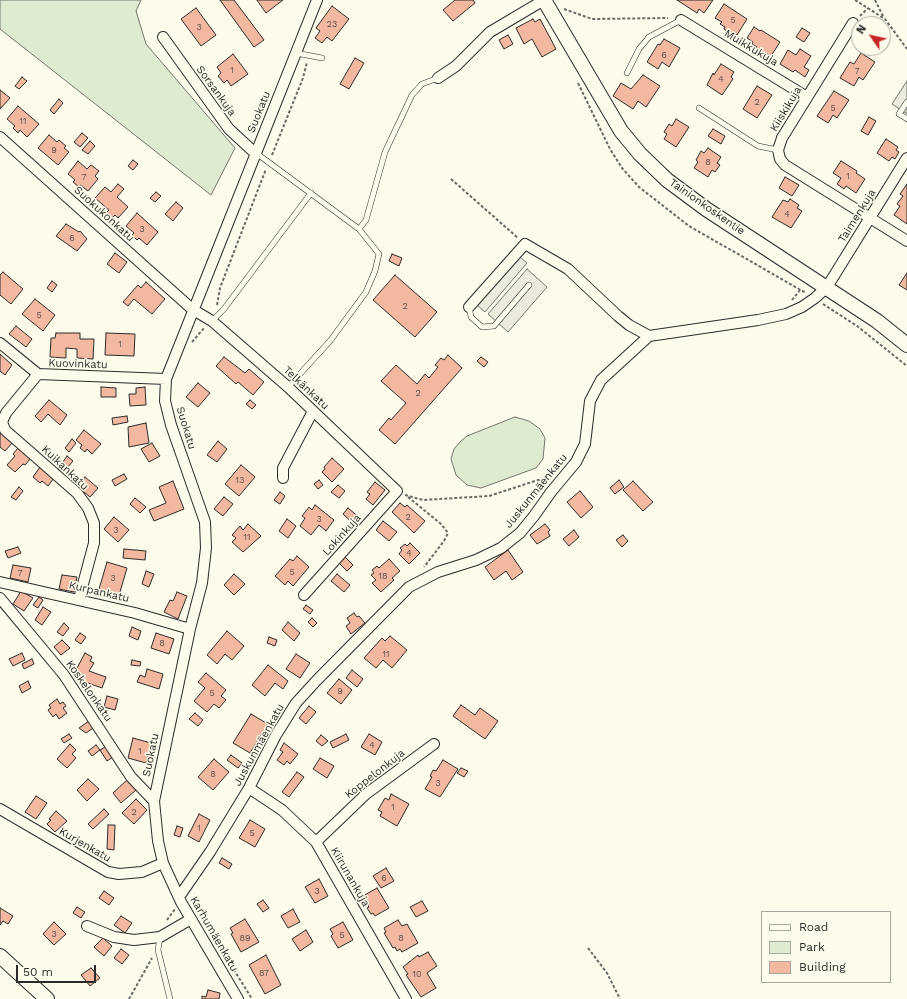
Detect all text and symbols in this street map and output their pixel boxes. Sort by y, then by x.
house number: 5 [730,15,736,25]
north arrow [851,16,891,56]
house number: 23 [327,19,337,29]
house number: 3 [196,22,202,32]
text: N [854,23,869,37]
street label: Muikkukuja [722,27,780,69]
house number: 6 [661,50,667,60]
street label: Sorsankuja [193,63,239,119]
house number: 1 [230,65,234,75]
house number: 7 [854,66,860,76]
house number: 4 [718,74,724,84]
street label: Kiiskikuja [767,84,805,134]
street label: Suokatu [245,89,273,135]
house number: 2 [754,97,760,107]
house number: 5 [830,103,836,113]
house number: 11 [19,116,27,126]
house number: 9 [51,145,57,155]
house number: 8 [705,157,711,167]
house number: 1 [846,171,850,181]
house number: 7 [81,172,87,182]
street label: Tainionkoskentie [667,176,747,238]
street label: Suokukonkatu [71,184,137,244]
street label: Taimenkuja [835,187,879,245]
house number: 4 [784,209,790,219]
house number: 3 [139,224,145,234]
house number: 6 [69,233,75,243]
house number: 2 [402,301,408,311]
house number: 5 [36,310,42,320]
house number: 1 [118,339,122,349]
street label: Kuovinkatu [48,356,108,372]
street label: Telkänkatu [280,363,332,413]
house number: 2 [415,388,421,398]
street label: Suokatu [173,405,199,451]
street label: Kuikankatu [39,443,91,493]
street label: Juskunmäenkatu [502,451,570,531]
house number: 13 [236,475,244,485]
street label: Lokinkuja [320,512,364,558]
house number: 2 [405,512,411,522]
house number: 3 [316,514,322,524]
house number: 3 [113,525,119,535]
house number: 11 [243,532,251,542]
house number: 4 [406,548,412,558]
house number: 5 [289,567,295,577]
house number: 7 [17,568,23,578]
house number: 18 [378,571,388,581]
house number: 3 [110,573,116,583]
street label: Kurpankatu [67,579,131,605]
house number: 8 [159,638,165,648]
house number: 11 [382,649,390,659]
street label: Koskelonkatu [63,658,115,724]
house number: 9 [337,686,343,696]
house number: 5 [209,688,215,698]
street label: Juskunmäenkatu [231,702,287,788]
street label: Suokatu [140,732,162,778]
house number: 4 [369,740,375,750]
house number: 1 [138,746,142,756]
street label: Koppelonkuja [342,746,408,802]
house number: 8 [210,769,216,779]
house number: 3 [435,778,441,788]
house number: 1 [391,802,395,812]
house number: 2 [131,807,137,817]
house number: 1 [197,823,201,833]
street label: Kurjenkatu [57,825,113,865]
house number: 5 [249,828,255,838]
street label: Kiirunankuja [328,845,372,909]
house number: 6 [381,873,387,883]
house number: 3 [314,886,320,896]
street label: Karhumäenkatu [187,894,241,974]
legend [761,911,891,983]
text: Road [799,920,828,934]
house number: 3 [51,929,57,939]
house number: 5 [339,930,345,940]
house number: 89 [239,933,251,943]
house number: 8 [398,933,404,943]
text: Park [799,940,825,954]
scale bar [18,957,98,983]
text: Building [799,960,846,974]
text: 50 m [23,965,53,979]
house number: 87 [259,968,269,978]
house number: 10 [412,969,422,979]

